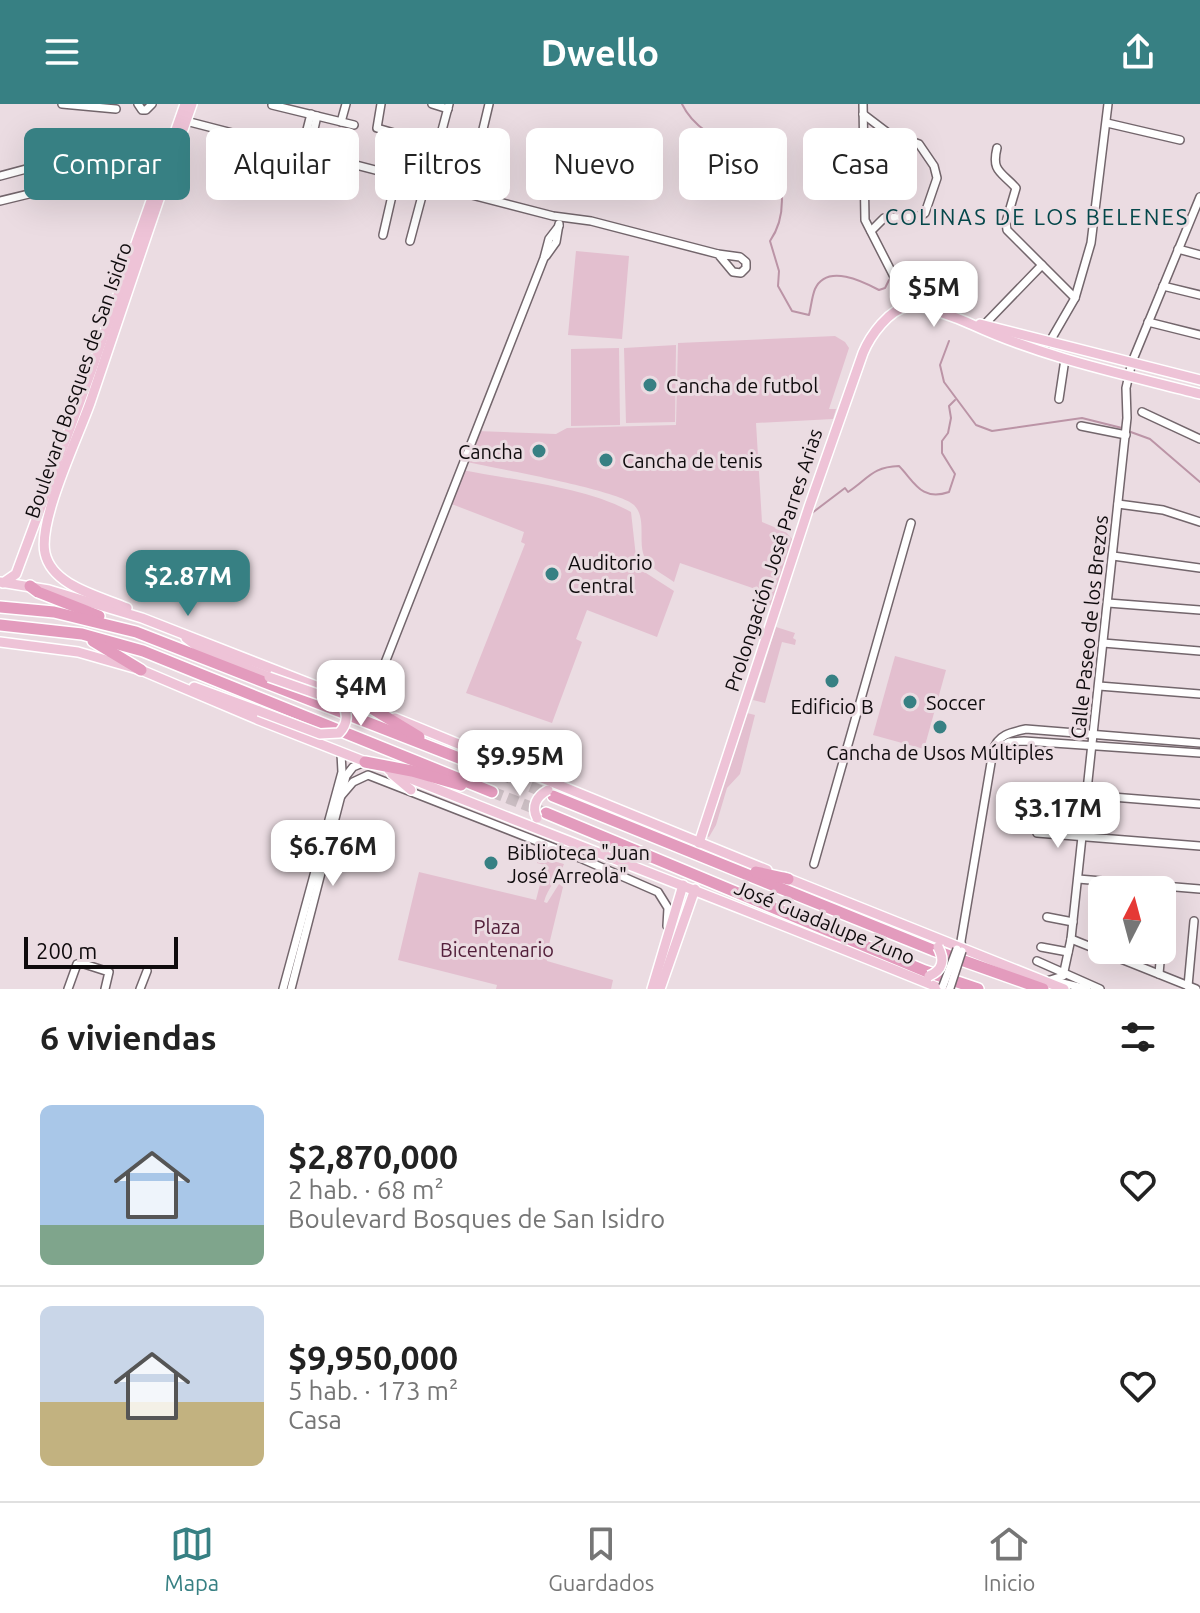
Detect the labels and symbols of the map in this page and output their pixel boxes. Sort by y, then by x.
district label: COLINAS DE LOS BELENES [885,204,1189,229]
street label: Boulevard Bosques de San Isidro [20,239,136,521]
pin: $5M [895,261,973,329]
place label: Cancha de futbol [666,374,818,397]
marker: Cancha de futbol [641,376,659,394]
street label: Prolongación José Parres Arias [720,426,826,694]
place label: Cancha [458,440,523,463]
marker: Cancha [530,442,548,460]
place label: Cancha de tenis [622,449,763,472]
marker: Cancha de tenis [597,451,615,469]
street label: Calle Paseo de los Brezos [1066,514,1112,740]
pin: $2.87M [123,550,253,618]
place label: Auditorio Central [568,551,653,597]
marker: Auditorio Central [543,565,561,583]
pin: $4M [322,660,400,728]
marker: Edificio B [823,672,841,690]
place label: Soccer [926,691,986,714]
marker: Soccer [901,693,919,711]
place label: Edificio B [790,695,874,718]
marker: Cancha de Usos Múltiples [931,718,949,736]
pin: $9.95M [455,730,585,798]
place label: Cancha de Usos Múltiples [826,741,1054,764]
pin: $3.17M [993,782,1123,850]
pin: $6.76M [268,820,398,888]
place label: Biblioteca "Juan José Arreola" [507,841,650,887]
marker: Biblioteca "Juan José Arreola" [482,854,500,872]
street label: José Guadalupe Zuno [731,875,919,969]
north arrow [1088,876,1176,964]
park label: Plaza Bicentenario [440,915,554,961]
scale bar [24,933,178,969]

